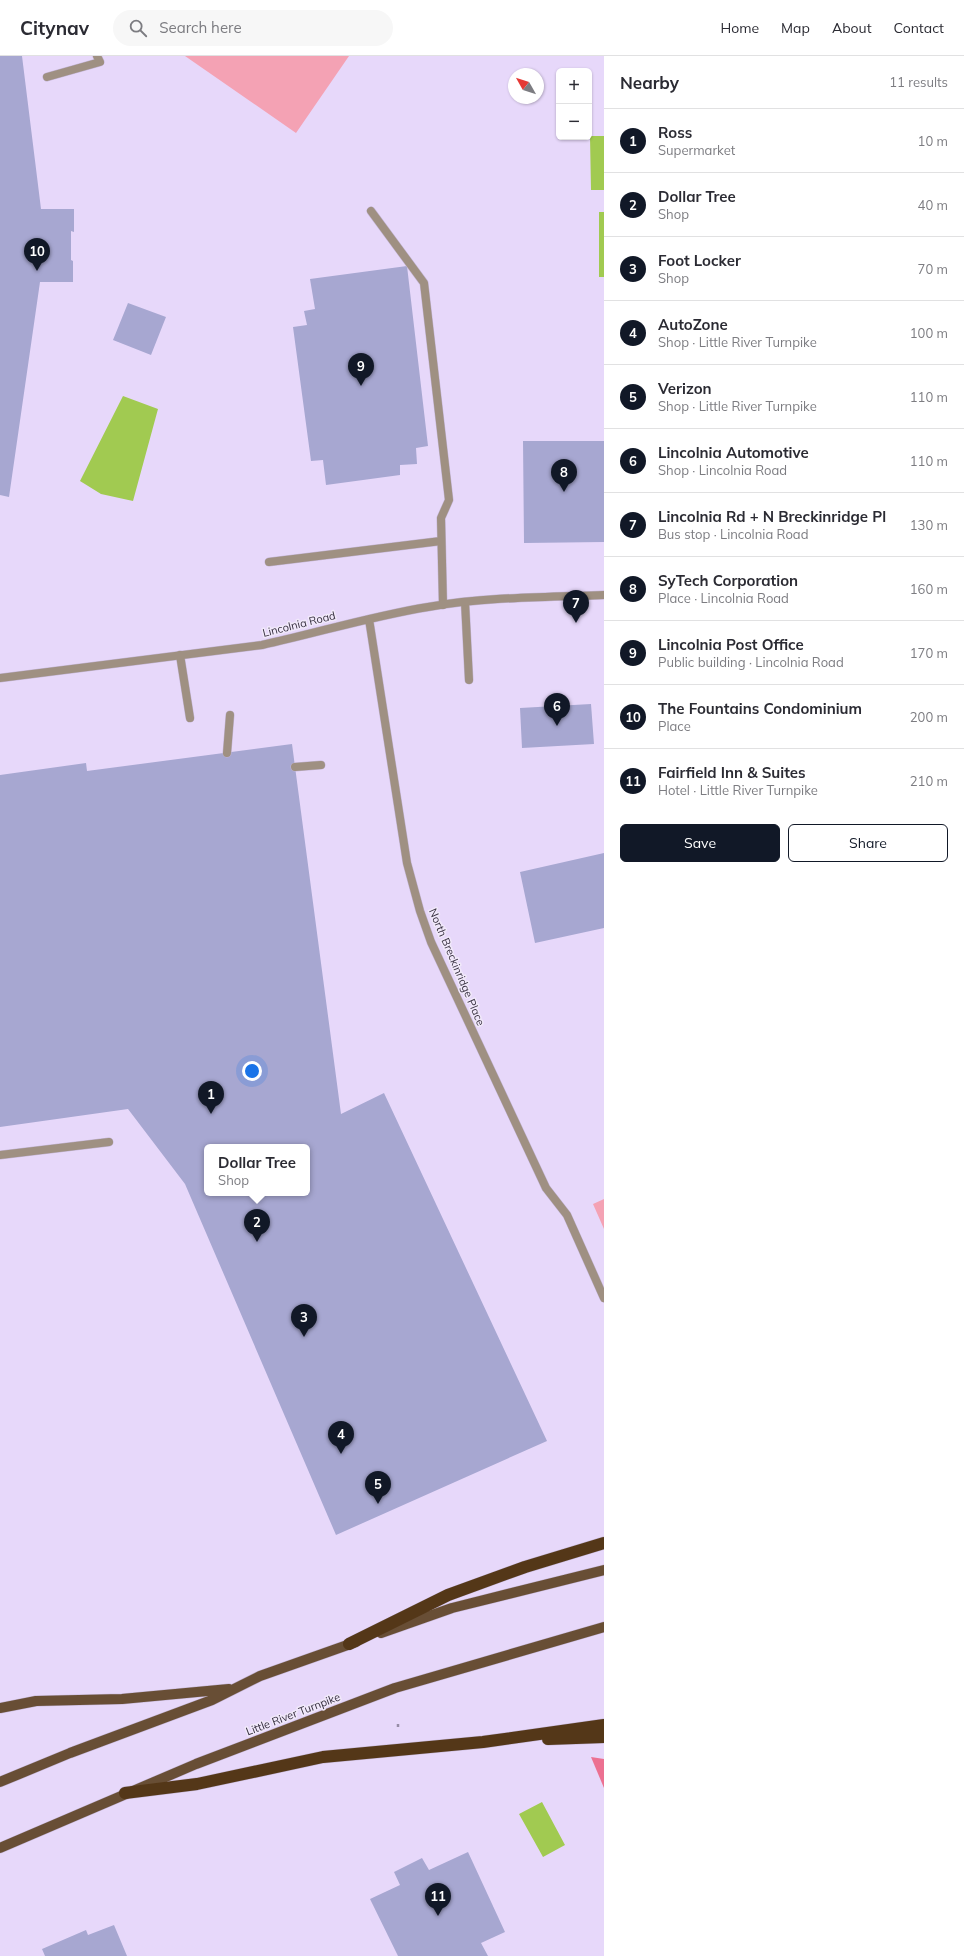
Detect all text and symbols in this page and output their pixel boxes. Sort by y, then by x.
search box [113,10,393,46]
text: Citynav [20,16,89,40]
icon: search [127,17,149,39]
text: Search here [159,18,242,37]
text: Home [720,19,759,37]
text: Map [781,19,810,37]
text: About [832,19,872,37]
text: Contact [894,19,944,37]
north arrow [508,68,544,104]
map controls [556,68,592,140]
button: + [556,68,592,104]
text: Nearby [620,72,679,93]
text: 11 results [889,74,948,90]
button: − [556,104,592,140]
text: Ross [658,123,692,142]
text: 1 [629,133,637,149]
text: 10 m [918,133,948,149]
text: Supermarket [658,142,735,158]
text: Dollar Tree [658,187,736,206]
text: 2 [629,197,637,213]
text: 40 m [918,197,948,213]
text: Shop [658,206,689,222]
pin: 10 [24,238,50,271]
text: Foot Locker [658,251,741,270]
text: 3 [629,261,637,277]
text: 70 m [918,261,948,277]
text: Shop [658,270,689,286]
text: AutoZone [658,315,728,334]
text: 4 [629,325,637,341]
text: 100 m [910,325,948,341]
text: Shop · Little River Turnpike [658,334,817,350]
pin: 9 [348,353,374,386]
text: Verizon [658,379,712,398]
text: 5 [629,389,637,405]
text: 110 m [910,389,948,405]
text: Shop · Little River Turnpike [658,398,817,414]
text: Lincolnia Automotive [658,443,809,462]
text: 6 [629,453,637,469]
text: 110 m [910,453,948,469]
pin: 8 [551,459,577,492]
text: Shop · Lincolnia Road [658,462,787,478]
text: Lincolnia Rd + N Breckinridge Pl [658,507,886,526]
text: 7 [629,517,637,533]
text: 130 m [910,517,948,533]
text: Bus stop · Lincolnia Road [658,526,808,542]
text: SyTech Corporation [658,571,798,590]
text: 8 [629,581,637,597]
text: 160 m [910,581,948,597]
pin: 7 [563,590,589,623]
text: Place · Lincolnia Road [658,590,789,606]
street label: Lincolnia Road [261,608,337,640]
text: Lincolnia Post Office [658,635,804,654]
text: 9 [629,645,637,661]
text: 170 m [910,645,948,661]
text: Public building · Lincolnia Road [658,654,844,670]
pin: 6 [544,693,570,726]
text: The Fountains Condominium [658,699,862,718]
text: 10 [625,709,641,725]
text: 200 m [910,709,948,725]
text: Place [658,718,691,734]
text: Fairfield Inn & Suites [658,763,806,782]
text: 11 [625,773,641,789]
text: 210 m [910,773,948,789]
text: Hotel · Little River Turnpike [658,782,818,798]
button: Save [620,824,780,862]
button: Share [788,824,948,862]
street label: North Breckinridge Place [426,906,488,1028]
your location [242,1061,262,1081]
pin: 1 [198,1081,224,1114]
popup [204,1144,310,1196]
text: Dollar Tree [218,1153,296,1172]
text: Shop [218,1172,249,1188]
pin: 2 [244,1209,270,1242]
pin: 3 [291,1304,317,1337]
pin: 4 [328,1421,354,1454]
pin: 5 [365,1471,391,1504]
street label: Little River Turnpike [244,1690,342,1738]
pin: 11 [425,1883,451,1916]

